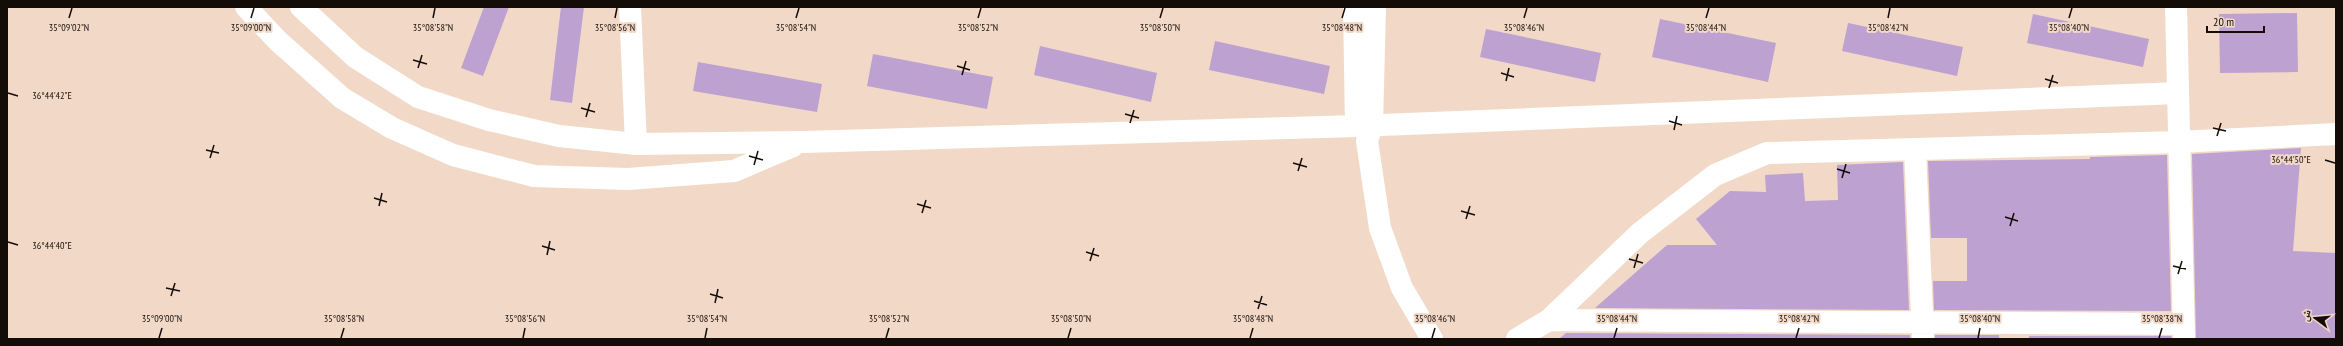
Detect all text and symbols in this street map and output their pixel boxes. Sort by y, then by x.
scale bar [2207,8,2264,34]
text: 20 m [2213,14,2234,29]
text: 35°09'02"N [49,21,89,34]
text: 35°09'00"N [231,21,271,34]
text: 35°08'58"N [413,21,453,34]
text: 35°08'56"N [595,21,635,34]
text: 35°08'54"N [776,21,816,34]
text: 35°08'52"N [958,21,998,34]
text: 35°08'50"N [1140,21,1180,34]
text: 35°08'48"N [1322,21,1362,34]
text: 35°08'46"N [1504,21,1544,34]
text: 35°08'44"N [1686,21,1726,34]
text: 35°08'42"N [1868,21,1908,34]
text: 35°08'40"N [2049,21,2089,34]
text: 36°44'42"E [32,89,72,102]
text: 36°44'50"E [2271,153,2311,166]
text: 36°44'40"E [32,239,72,252]
north arrow [2295,298,2335,338]
text: ش [2297,307,2315,323]
text: 35°09'00"N [142,312,182,325]
text: 35°08'58"N [324,312,364,325]
text: 35°08'56"N [505,312,545,325]
text: 35°08'54"N [687,312,727,325]
text: 35°08'52"N [869,312,909,325]
text: 35°08'50"N [1051,312,1091,325]
text: 35°08'48"N [1233,312,1273,325]
text: 35°08'46"N [1415,312,1455,325]
text: 35°08'44"N [1597,312,1637,325]
text: 35°08'42"N [1779,312,1819,325]
text: 35°08'40"N [1960,312,2000,325]
text: 35°08'38"N [2142,312,2182,325]

